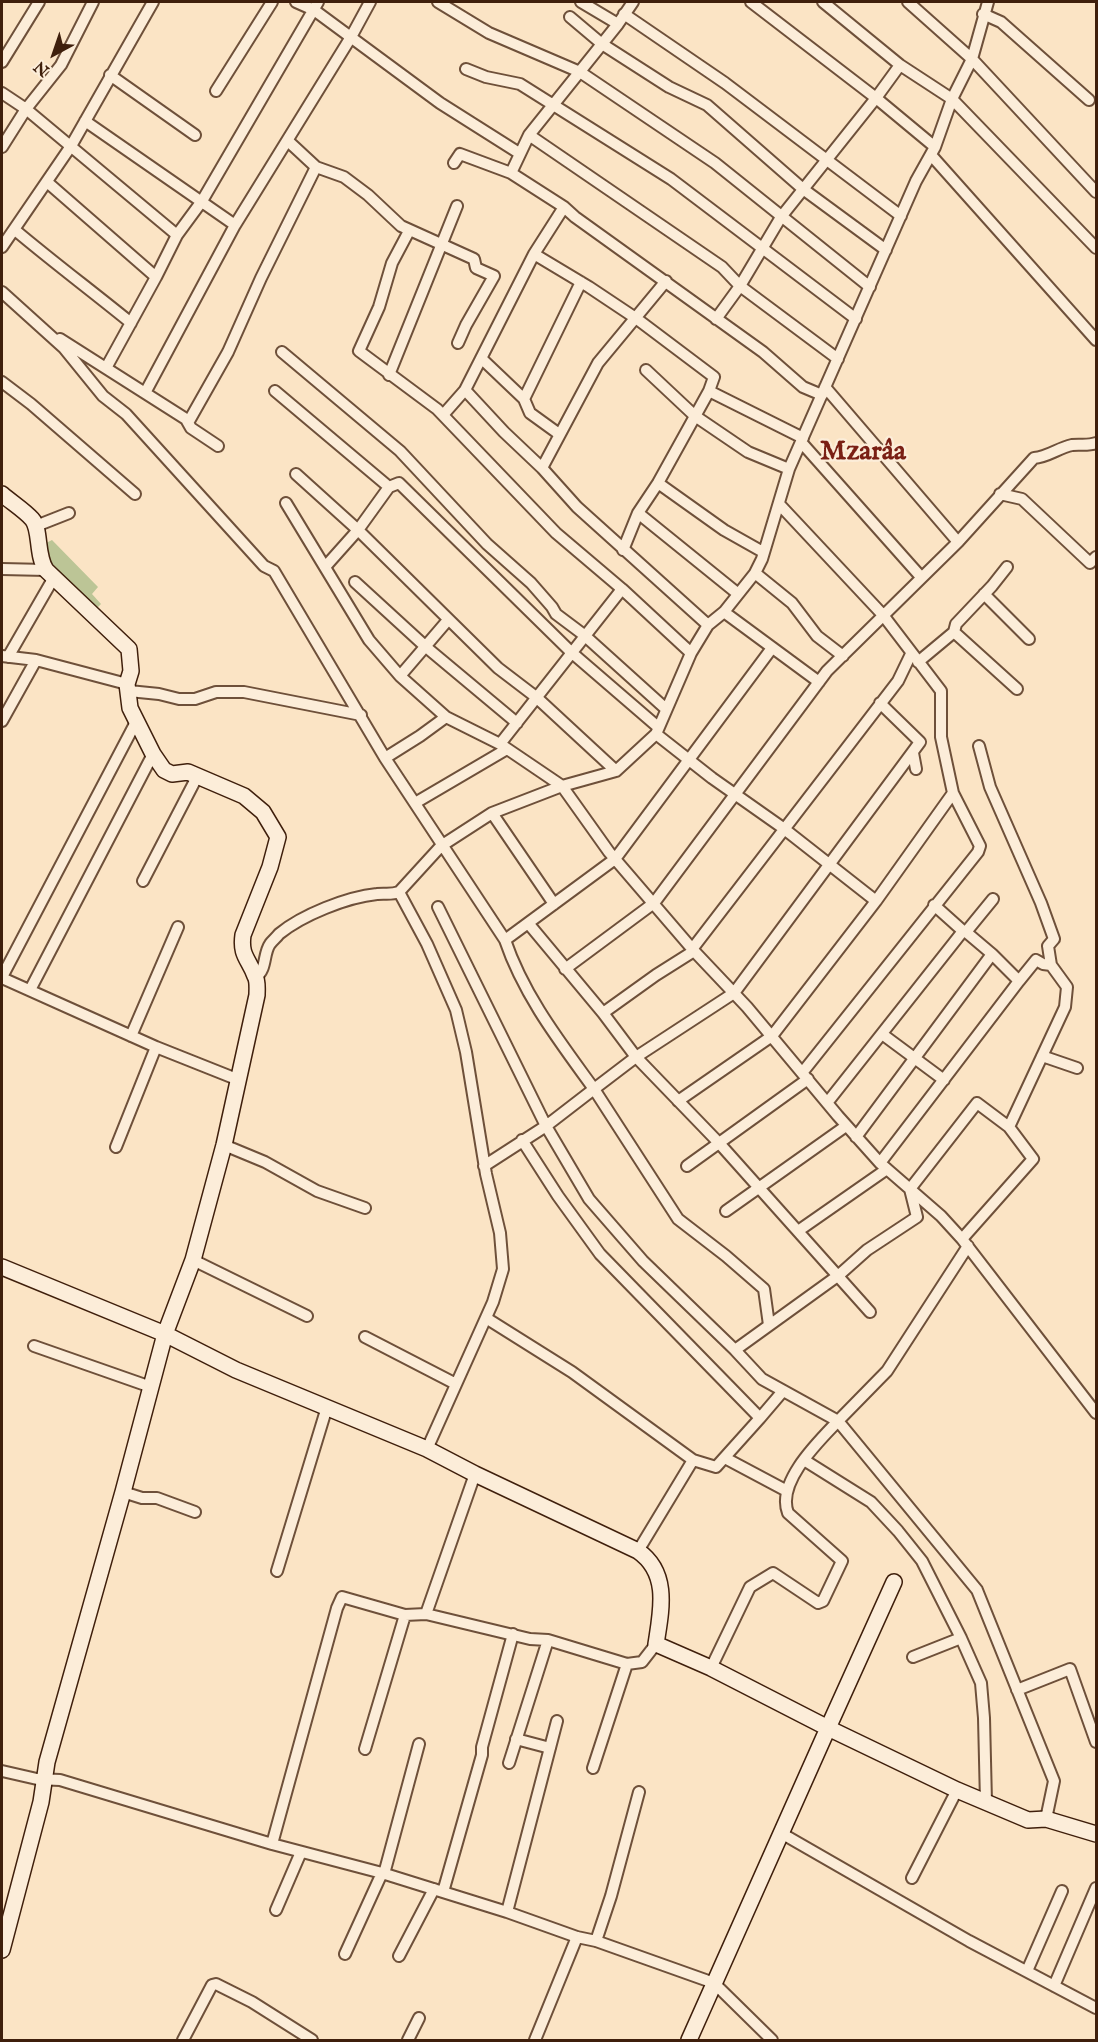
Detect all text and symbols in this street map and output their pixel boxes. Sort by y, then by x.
north arrow [24,24,84,84]
text: N [31,56,54,80]
district label: Mzarâa [820,436,906,470]

